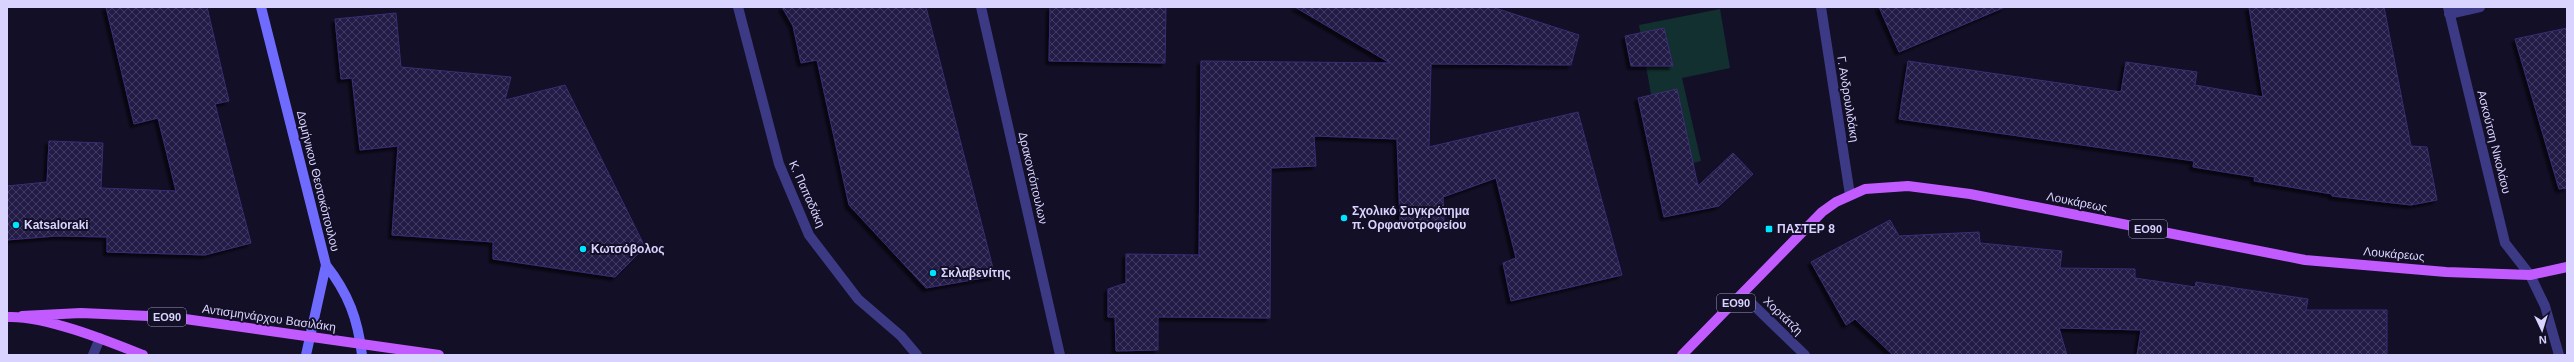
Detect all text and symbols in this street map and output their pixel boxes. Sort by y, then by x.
street label: Γ. Ανδρουλιδάκη [1834,55,1862,143]
street label: Ασκούτση Νικολάου [2474,89,2514,195]
street label: Δομήνικου Θεοτοκόπουλου [294,109,342,253]
street label: Δρακοντόπουλων [1016,131,1050,225]
street label: Κ. Παπαδάκη [786,158,828,230]
street label: Λουκάρεως [2046,189,2109,215]
place label: Σχολικό Συγκρότημα π. Ορφανοτροφείου [1352,204,1470,232]
marker: Σχολικό Συγκρότημα π. Ορφανοτροφείου [1339,213,1349,223]
place label: Katsaloraki [24,218,89,232]
marker: Katsaloraki [11,220,21,230]
road number: ΕΟ90 [2129,220,2167,238]
place label: ΠΑΣΤΕΡ 8 [1777,222,1835,236]
marker: ΠΑΣΤΕΡ 8 [1764,224,1774,234]
place label: Κωτσόβολος [591,242,665,256]
marker: Κωτσόβολος [578,244,588,254]
street label: Λουκάρεως [2363,244,2425,264]
place label: Σκλαβενίτης [941,266,1011,280]
marker: Σκλαβενίτης [928,268,938,278]
road number: ΕΟ90 [1717,294,1755,312]
street label: Χορτάτζη [1760,294,1806,338]
street label: Αντισμηνάρχου Βασιλάκη [201,302,337,334]
road number: ΕΟ90 [148,308,186,326]
north arrow [2522,310,2562,350]
text: N [2538,334,2547,346]

